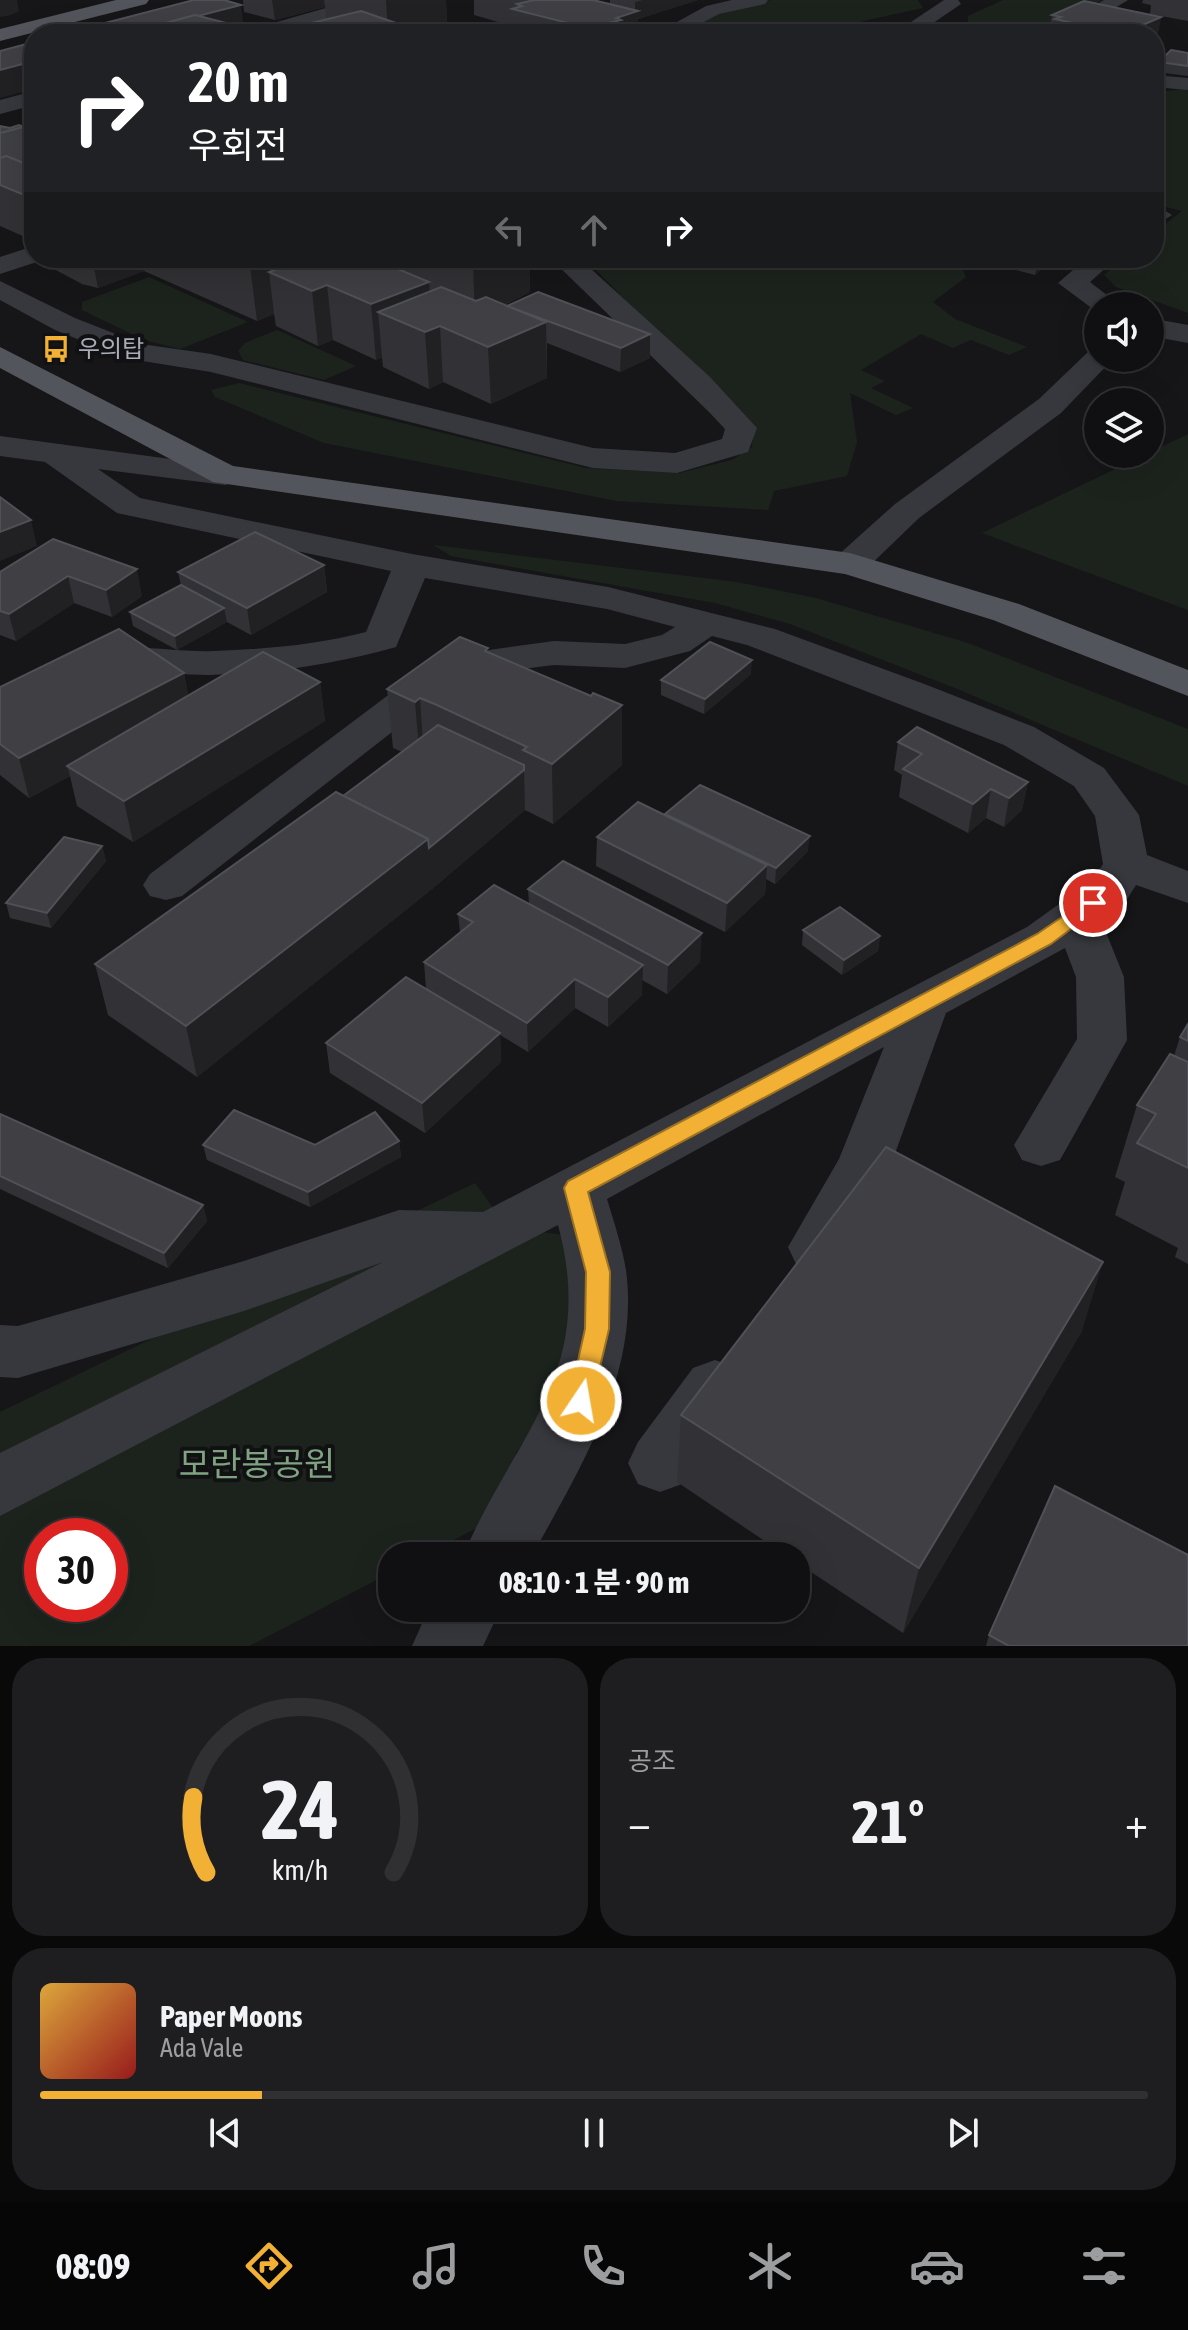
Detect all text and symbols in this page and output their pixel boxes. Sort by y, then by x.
text: 20 m [188,50,289,114]
icon: right [56,56,160,160]
text: 우회전 [188,124,287,166]
icon: left [488,208,532,252]
icon: ahead [572,208,616,252]
icon: right [656,208,700,252]
map controls [1084,292,1164,468]
button: sound [1084,292,1164,372]
bus stop icon: 우의탑 [41,334,71,364]
place label: 우의탑 [78,335,144,362]
button: layers [1084,388,1164,468]
pin [1059,869,1127,937]
icon: arrive [1071,881,1115,925]
position arrow [539,1359,623,1443]
park label: 모란봉공원 [179,1444,335,1483]
speed limit sign: 30 [24,1518,128,1622]
text: 08:10 · 1 분 · 90 m [499,1565,689,1599]
text: 공조 [628,1746,676,1776]
text: 24 [261,1761,339,1857]
text: 21° [852,1787,924,1856]
text: − [628,1797,651,1847]
text: + [1125,1797,1148,1847]
text: km/h [272,1853,328,1886]
text: Paper Moons [160,1999,302,2033]
text: Ada Vale [160,2033,243,2063]
icon: previous [203,2111,247,2155]
icon: pause [572,2111,616,2155]
icon: next [941,2111,985,2155]
icon: directions [241,2238,297,2294]
icon: music [408,2238,464,2294]
icon: phone [575,2238,631,2294]
icon: climate [742,2238,798,2294]
icon: car [909,2238,965,2294]
icon: filters [1076,2238,1132,2294]
text: 08:09 [56,2245,130,2287]

